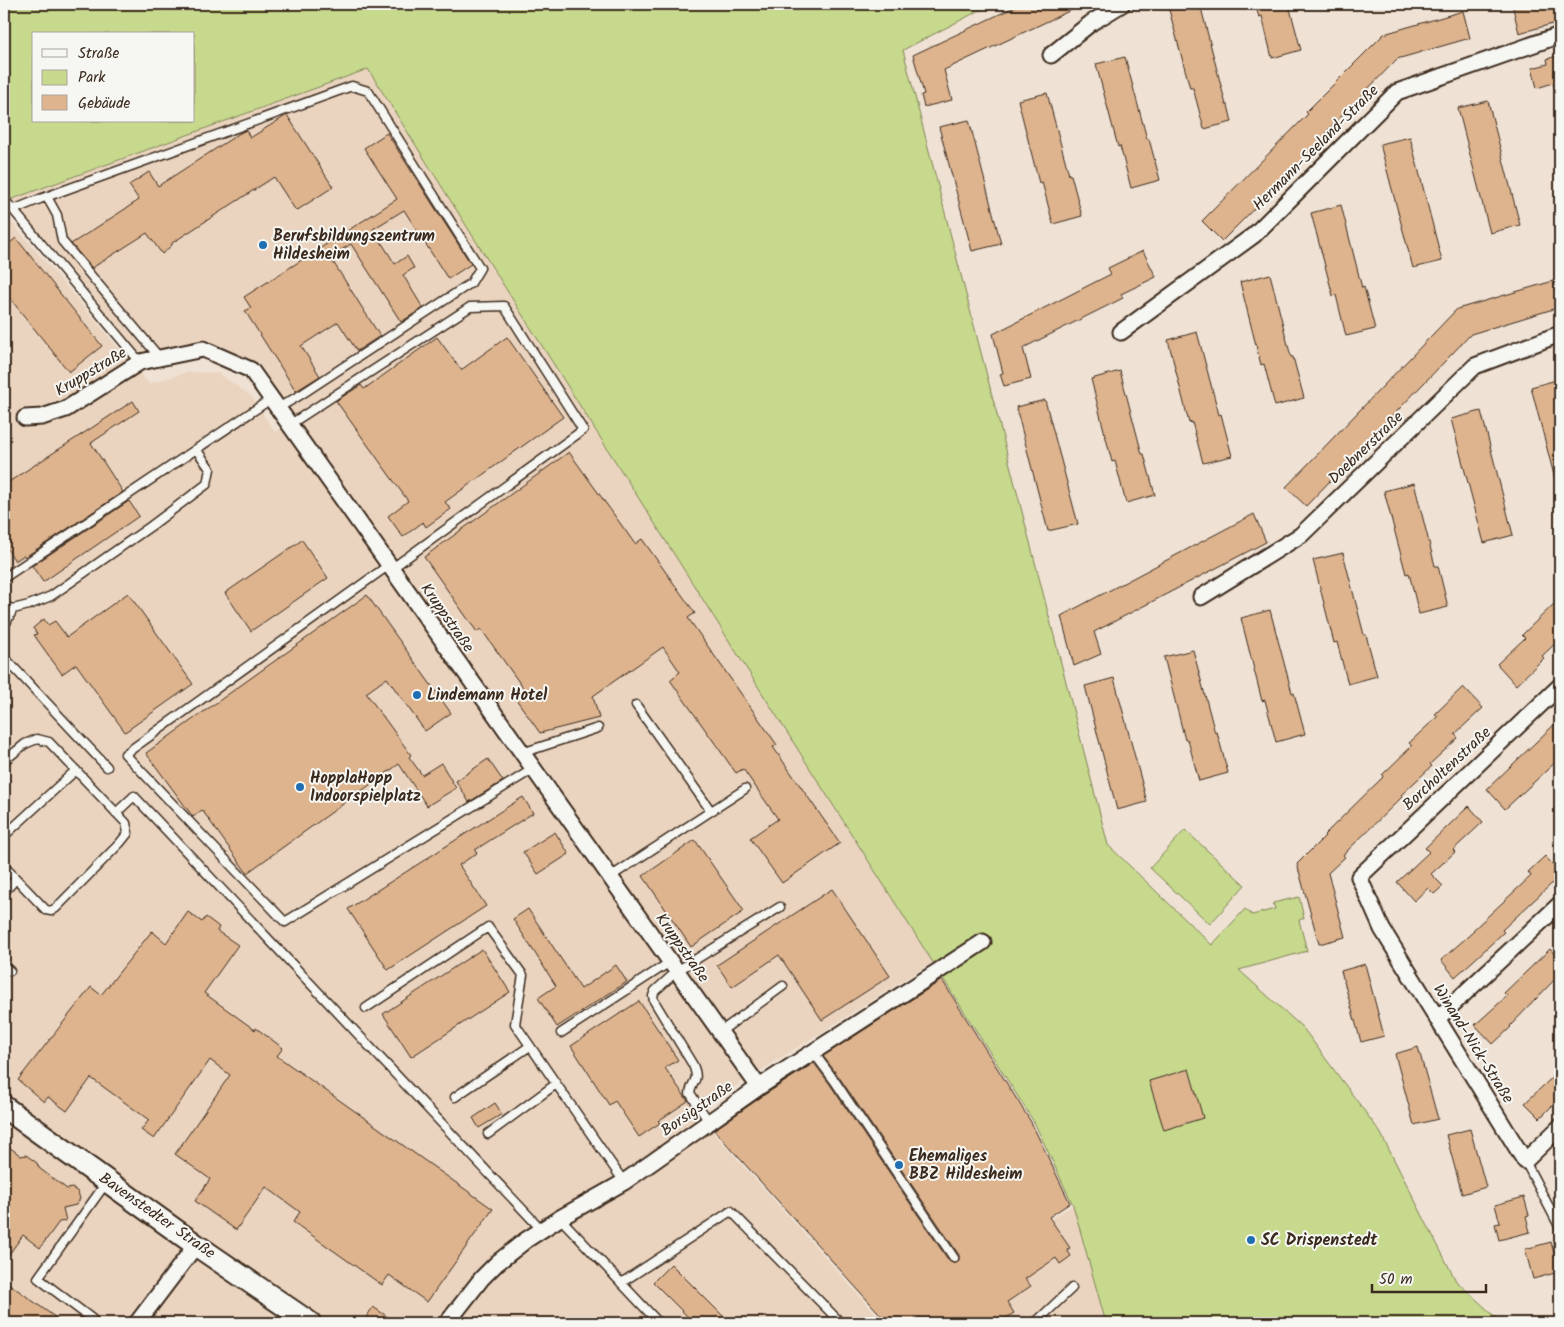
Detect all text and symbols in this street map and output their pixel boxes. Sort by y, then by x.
legend [32,32,195,122]
text: Straße [78,42,120,66]
text: Park [78,66,106,90]
street label: Hermann-Seeland-Straße [1247,79,1385,217]
text: Gebäude [78,92,131,116]
place label: Berufsbildungszentrum Hildesheim [273,224,435,267]
marker: Berufsbildungszentrum Hildesheim [257,239,269,251]
street label: Kruppstraße [50,341,132,403]
street label: Doebnerstraße [1323,405,1409,491]
street label: Kruppstraße [414,578,480,658]
place label: Lindemann Hotel [427,683,548,708]
marker: Lindemann Hotel [411,689,423,701]
street label: Borcholtenstraße [1397,721,1497,817]
place label: HopplaHopp Indoorspielplatz [310,766,421,809]
marker: HopplaHopp Indoorspielplatz [294,781,306,793]
street label: Kruppstraße [649,908,715,988]
street label: Winand-Nick-Straße [1426,979,1520,1109]
street label: Borsigstraße [656,1075,738,1143]
place label: Ehemaliges BBZ Hildesheim [909,1144,1022,1187]
marker: Ehemaliges BBZ Hildesheim [893,1159,905,1171]
street label: Bavenstedter Straße [94,1166,220,1266]
place label: SC Drispenstedt [1261,1228,1378,1253]
marker: SC Drispenstedt [1245,1234,1257,1246]
scale bar [1372,1262,1485,1294]
text: 50 m [1379,1268,1413,1292]

